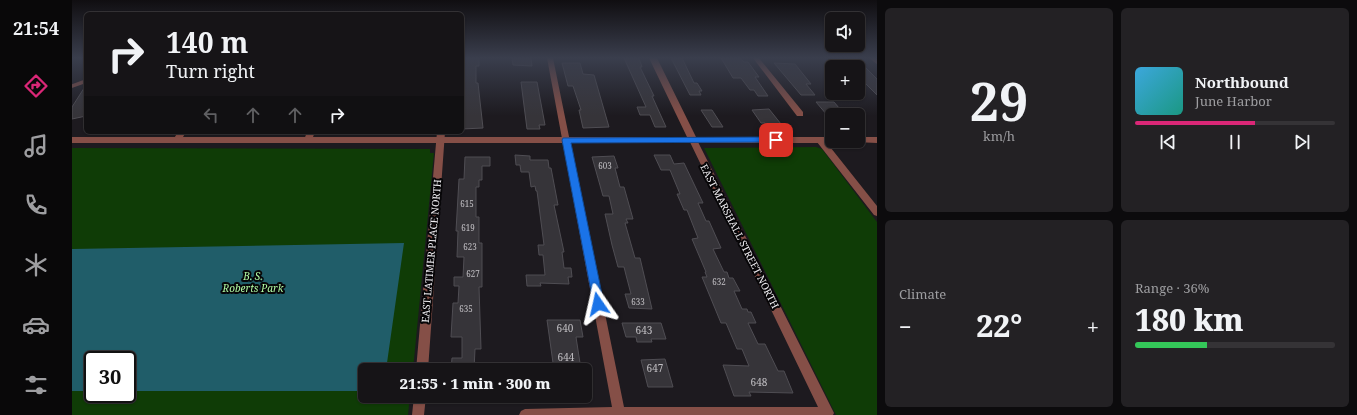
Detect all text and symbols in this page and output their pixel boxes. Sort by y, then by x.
map controls [825,12,865,148]
button: sound [825,12,865,52]
text: 21:54 [13,16,59,40]
text: 140 m [166,23,248,61]
icon: right [100,28,152,80]
text: Turn right [166,59,255,83]
button: + [825,60,865,100]
text: 29 [970,65,1028,136]
icon: directions [22,72,50,100]
text: Northbound [1195,72,1289,92]
text: June Harbor [1195,92,1272,110]
icon: left [200,104,222,126]
icon: ahead [242,104,264,126]
icon: ahead [284,104,306,126]
icon: right [326,104,348,126]
button: − [825,108,865,148]
pin [759,123,793,157]
text: km/h [983,127,1015,145]
icon: arrive [765,129,787,151]
icon: previous [1157,131,1179,153]
icon: pause [1224,131,1246,153]
icon: next [1291,131,1313,153]
icon: music [22,132,50,160]
house number: 603 [598,160,612,171]
street label: EAST MARSHALL STREET NORTH [697,161,783,311]
street label: EAST LATIMER PLACE NORTH [418,179,444,323]
icon: phone [22,191,50,219]
house number: 615 [460,198,474,209]
house number: 619 [461,222,475,233]
house number: 623 [463,241,477,252]
icon: climate [22,251,50,279]
house number: 627 [466,268,480,279]
park label: B. S. Roberts Park [222,269,284,295]
house number: 632 [712,276,726,287]
text: Range · 36% [1135,279,1209,297]
position arrow [577,283,619,325]
text: Climate [899,285,946,303]
house number: 633 [631,296,645,307]
text: 180 km [1135,299,1244,340]
house number: 635 [459,303,473,314]
text: 22° [976,305,1022,346]
icon: car [22,311,50,339]
text: − [899,311,912,341]
text: + [1087,311,1099,341]
house number: 640 [557,321,574,335]
house number: 643 [636,323,653,337]
house number: 644 [558,350,575,364]
speed limit sign: 30 [84,351,136,403]
house number: 647 [647,361,664,375]
icon: filters [22,371,50,399]
text: 21:55 · 1 min · 300 m [399,373,551,393]
house number: 648 [751,375,768,389]

